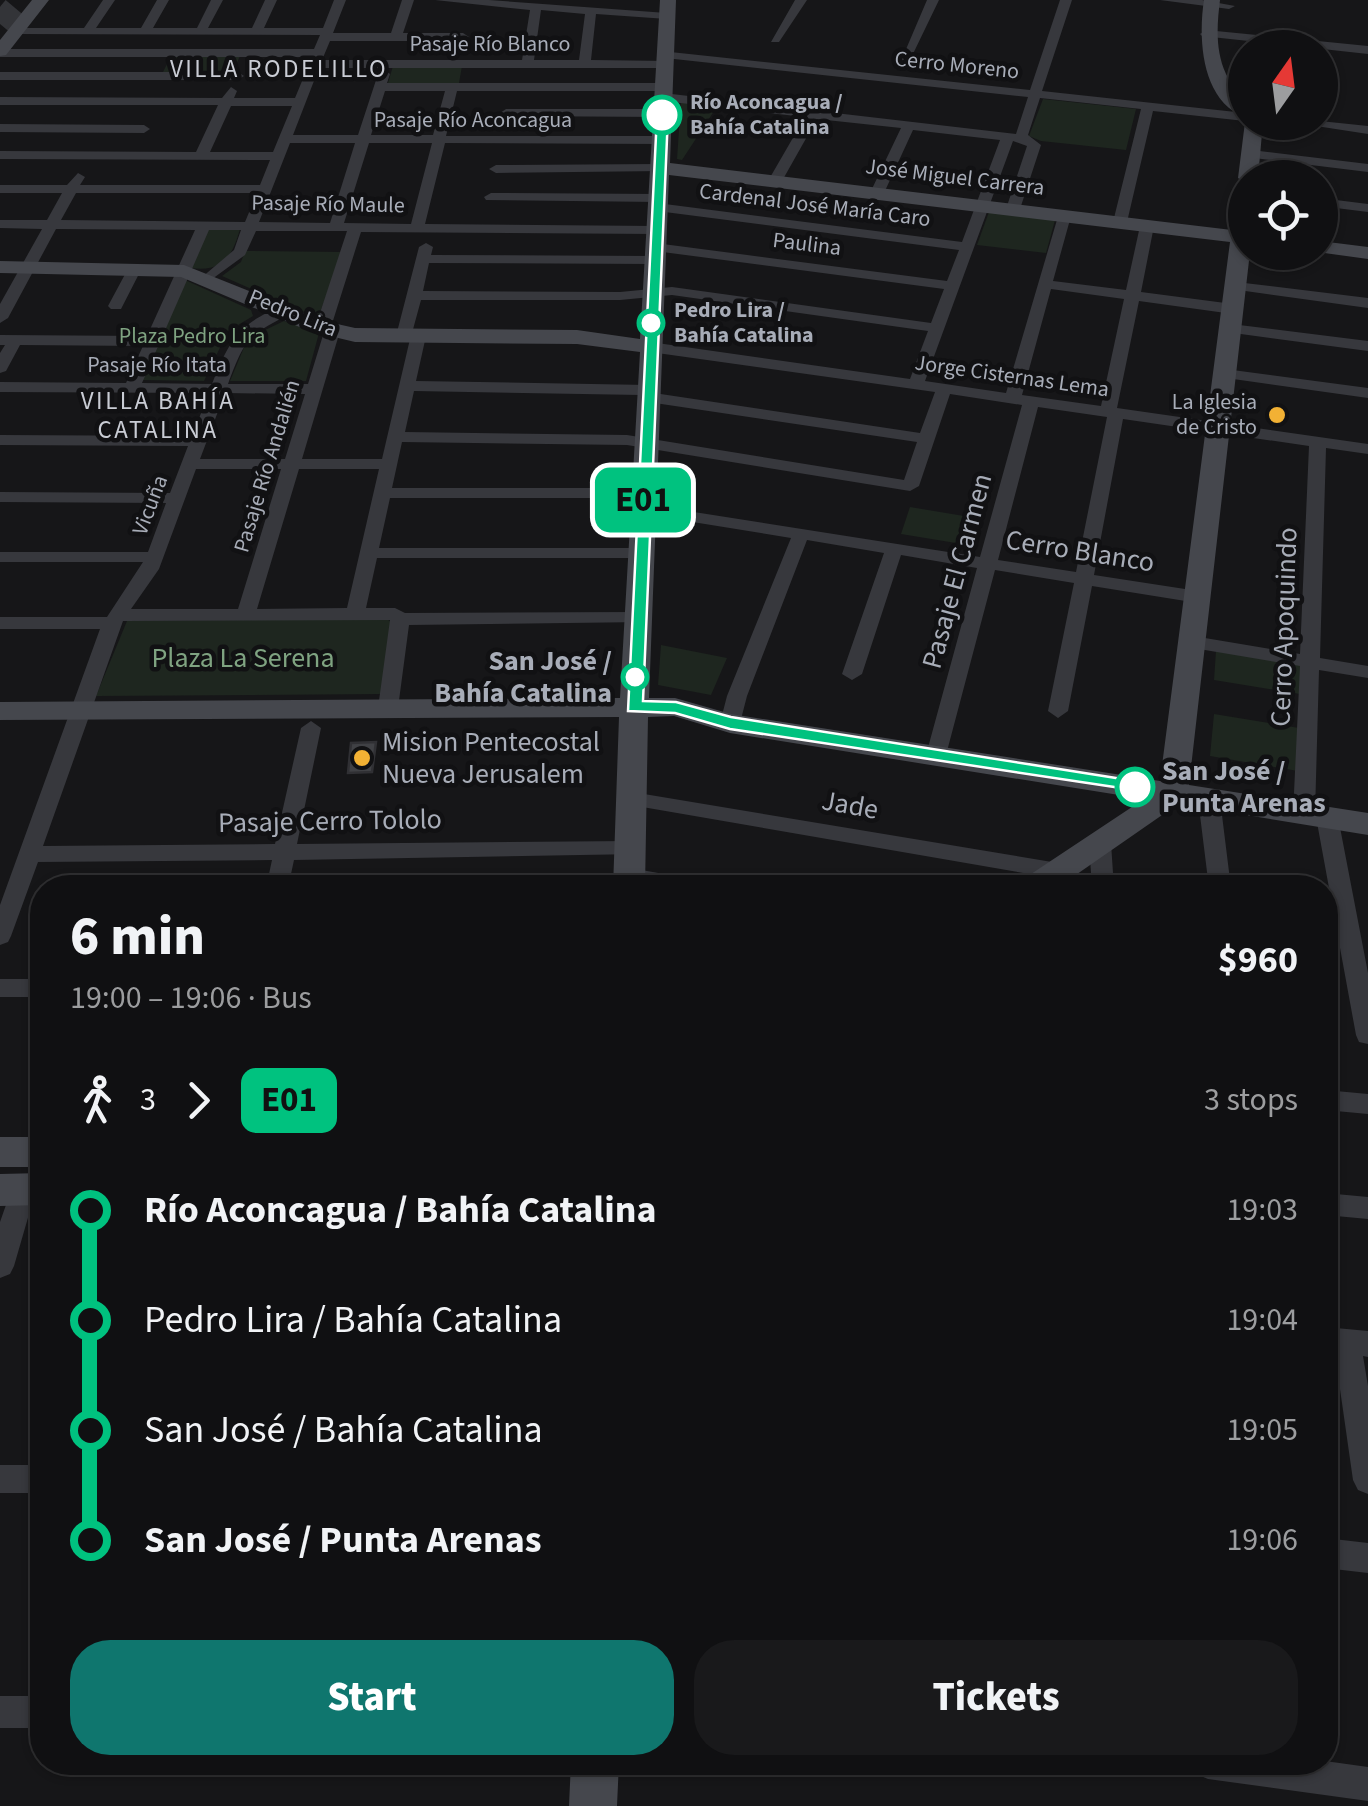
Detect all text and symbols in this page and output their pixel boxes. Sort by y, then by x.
street label: Pasaje Río Blanco [409,28,571,60]
north arrow [1228,30,1338,140]
map controls [1228,30,1338,270]
street label: Cerro Moreno [893,43,1021,87]
district label: VILLA RODELILLO [170,51,388,87]
place label: Río Aconcagua / Bahía Catalina [690,86,843,143]
marker: Río Aconcagua / Bahía Catalina [643,96,681,134]
street label: Pasaje Río Aconcagua [374,104,572,136]
street label: José Miguel Carrera [864,150,1046,204]
button: locate [1228,160,1338,270]
street label: Cardenal José María Caro [697,175,933,235]
street label: Pasaje Río Maule [251,187,405,221]
street label: Paulina [771,224,843,264]
street label: Pedro Lira [244,281,342,345]
place label: Pedro Lira / Bahía Catalina [674,294,814,351]
marker: Pedro Lira / Bahía Catalina [638,310,664,336]
park label: Plaza Pedro Lira [119,320,265,352]
street label: Jorge Cisternas Lema [913,347,1111,405]
street label: Pasaje Río Itata [87,349,227,381]
street label: Pasaje Río Andalién [226,376,308,556]
district label: VILLA BAHÍA CATALINA [81,383,235,448]
place label: La Iglesia de Cristo [1172,386,1257,443]
marker: La Iglesia de Cristo [1266,404,1288,426]
line badge: E01 [586,468,700,532]
street label: Pasaje El Carmen [912,469,1002,673]
street label: Vicuña [124,470,176,540]
text: E01 [615,475,671,525]
street label: Cerro Blanco [1003,519,1157,583]
street label: Cerro Apoquindo [1261,527,1307,727]
park label: Plaza La Serena [152,638,335,678]
place label: San José / Bahía Catalina [434,641,612,713]
marker: San José / Bahía Catalina [622,664,648,690]
place label: Mision Pentecostal Nueva Jerusalem [382,722,600,794]
marker: Mision Pentecostal Nueva Jerusalem [351,747,373,769]
place label: San José / Punta Arenas [1162,751,1326,823]
marker: San José / Punta Arenas [1116,768,1154,806]
street label: Jade [818,780,882,830]
street label: Pasaje Cerro Tololo [218,799,442,843]
text: 6 min [70,898,205,976]
text: $960 [1218,933,1298,987]
text: 19:00 – 19:06 · Bus [70,975,312,1021]
icon: walk [70,1073,125,1128]
icon: forward [171,1073,226,1128]
text: E01 [261,1075,317,1125]
text: 3 [140,1077,156,1123]
text: 3 stops [1204,1077,1298,1123]
text: Río Aconcagua / Bahía Catalina [144,1183,656,1237]
text: 19:03 [1226,1187,1298,1233]
text: Pedro Lira / Bahía Catalina [144,1293,562,1347]
text: 19:04 [1226,1297,1298,1343]
text: San José / Bahía Catalina [144,1403,543,1457]
text: 19:05 [1226,1407,1298,1453]
text: San José / Punta Arenas [144,1513,542,1567]
text: 19:06 [1226,1517,1298,1563]
button: Start [70,1640,674,1755]
button: Tickets [694,1640,1298,1755]

